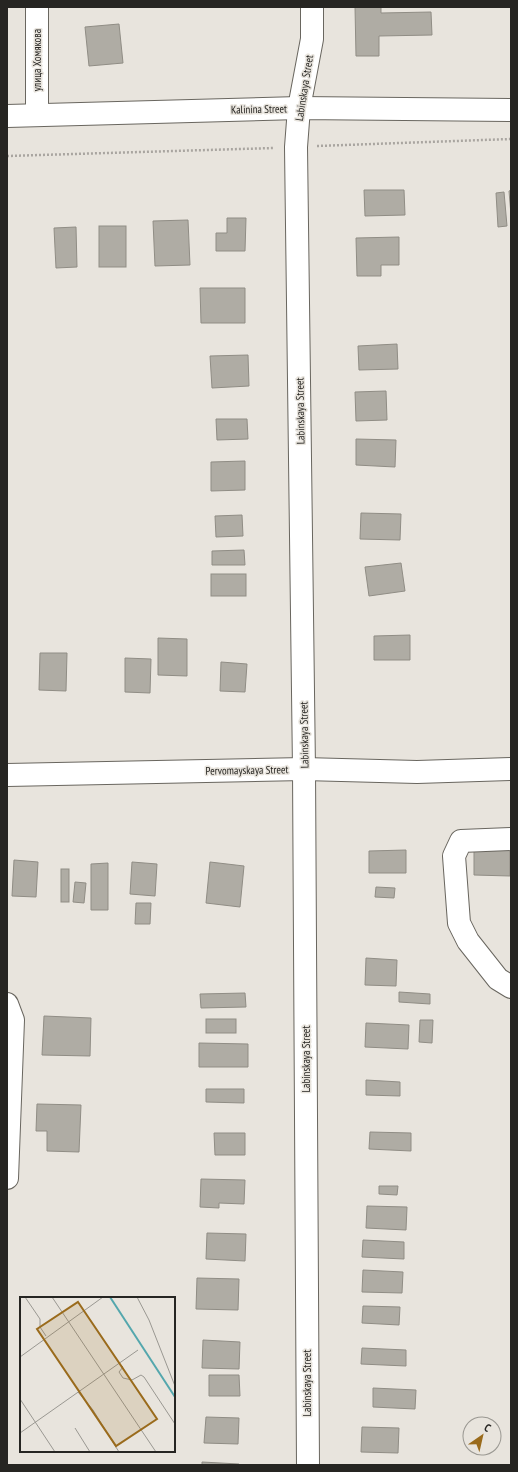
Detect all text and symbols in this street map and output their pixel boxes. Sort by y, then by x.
street label: улица Хомякова [30,29,44,91]
street label: Labinskaya Street [292,54,316,122]
street label: Kalinina Street [231,102,287,116]
street label: Labinskaya Street [292,377,308,445]
street label: Labinskaya Street [296,701,312,769]
street label: Pervomayskaya Street [205,762,289,778]
street label: Labinskaya Street [299,1026,313,1092]
inset map [20,1297,175,1452]
street label: Labinskaya Street [300,1350,314,1416]
north arrow [462,1416,502,1456]
text: С [482,1420,494,1435]

